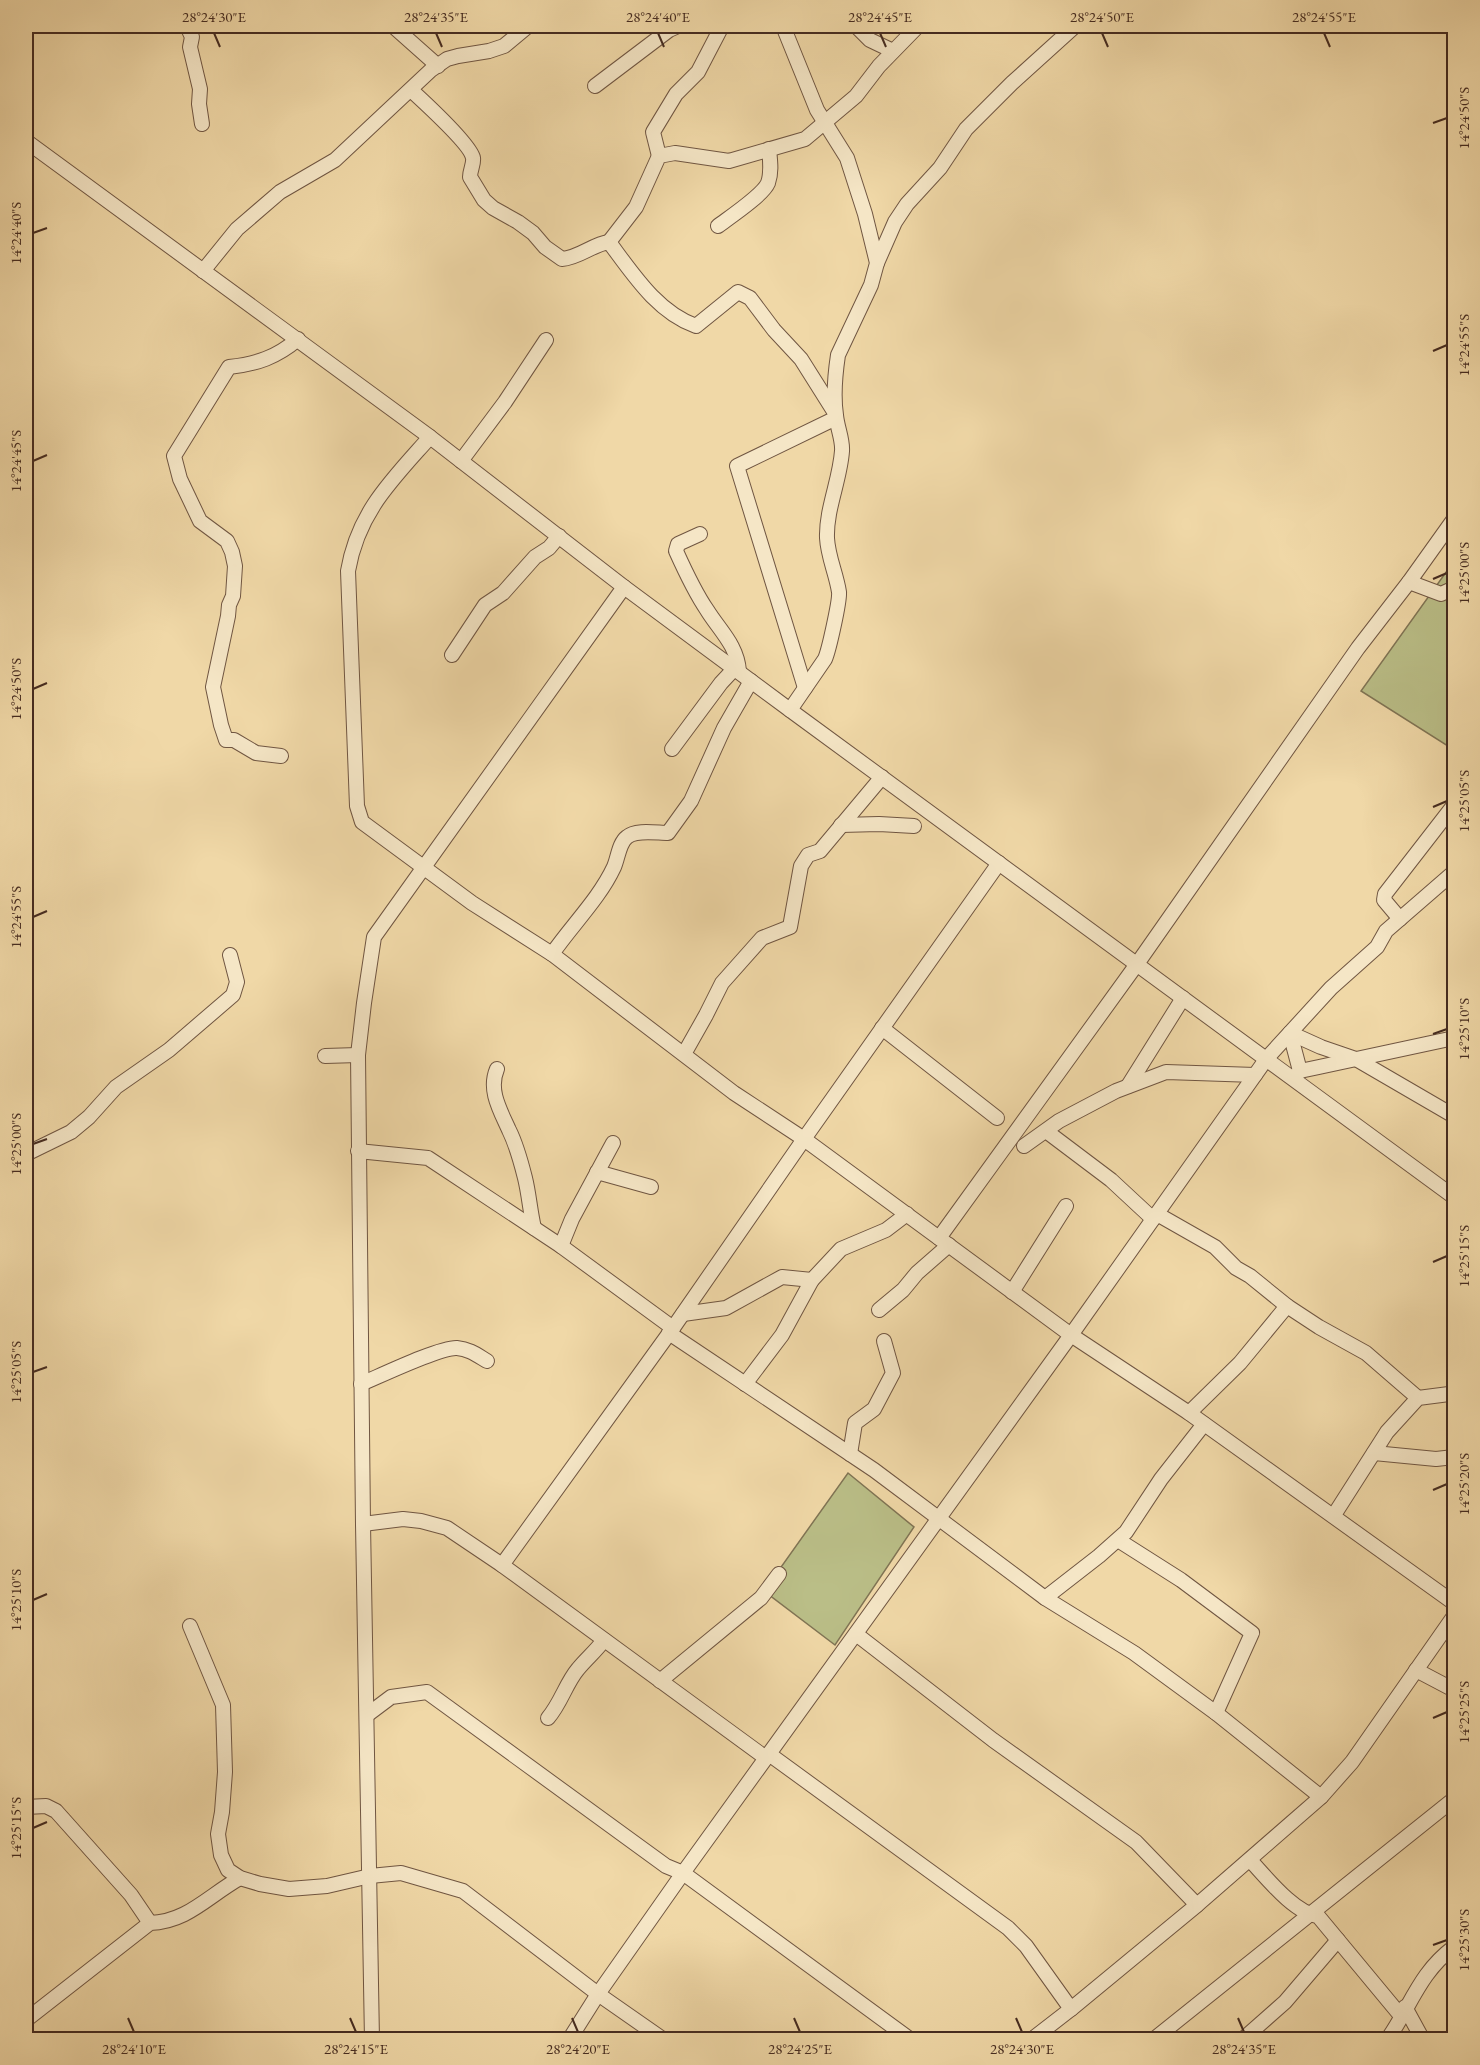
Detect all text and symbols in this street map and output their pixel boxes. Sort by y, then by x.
text: 28°24'30"E [182,7,247,26]
text: 28°24'35"E [404,7,469,26]
text: 28°24'40"E [626,7,691,26]
text: 28°24'45"E [848,7,913,26]
text: 28°24'50"E [1070,7,1135,26]
text: 28°24'55"E [1292,7,1357,26]
text: 14°24'50"S [1454,87,1473,149]
text: 14°24'40"S [6,202,25,264]
text: 14°24'55"S [1454,314,1473,376]
text: 14°24'45"S [6,430,25,492]
text: 14°25'00"S [1454,542,1473,604]
text: 14°24'50"S [6,658,25,720]
text: 14°25'05"S [1454,770,1473,832]
text: 14°24'55"S [6,886,25,948]
text: 14°25'10"S [1454,998,1473,1060]
text: 14°25'00"S [6,1113,25,1175]
text: 14°25'15"S [1454,1225,1473,1287]
text: 14°25'05"S [6,1341,25,1403]
text: 14°25'20"S [1454,1453,1473,1515]
text: 14°25'10"S [6,1569,25,1631]
text: 14°25'25"S [1454,1681,1473,1743]
text: 14°25'15"S [6,1797,25,1859]
text: 14°25'30"S [1454,1909,1473,1971]
text: 28°24'10"E [102,2039,167,2058]
text: 28°24'15"E [324,2039,389,2058]
text: 28°24'20"E [546,2039,611,2058]
text: 28°24'25"E [768,2039,833,2058]
text: 28°24'30"E [990,2039,1055,2058]
text: 28°24'35"E [1212,2039,1277,2058]

